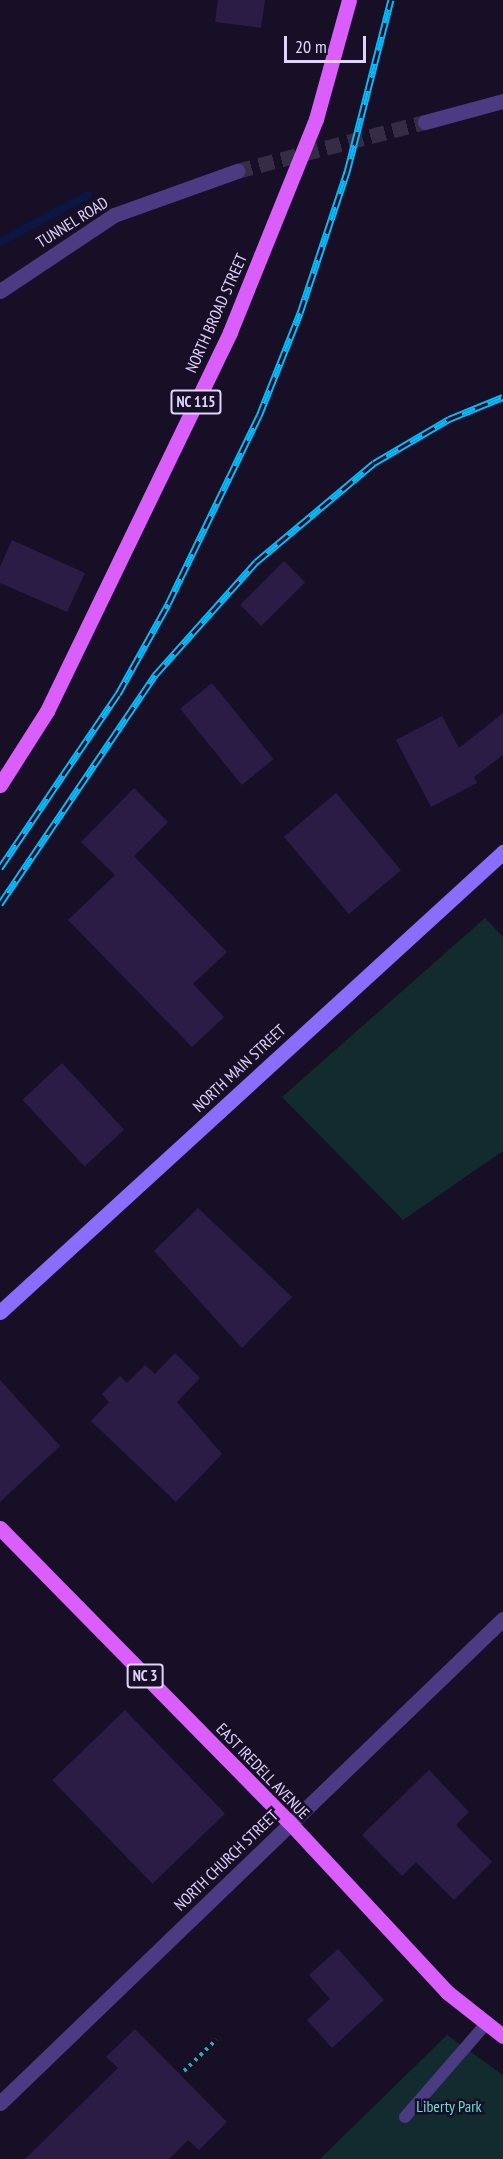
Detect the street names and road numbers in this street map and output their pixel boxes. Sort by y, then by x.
street label: TUNNEL ROAD [32,192,112,252]
street label: NORTH BROAD STREET [181,250,251,376]
road number: NC 115 [169,390,223,414]
street label: NORTH MAIN STREET [189,1020,289,1116]
road number: NC 3 [126,1664,164,1688]
street label: EAST IREDELL AVENUE [212,1719,314,1823]
street label: NORTH CHURCH STREET [170,1806,282,1914]

